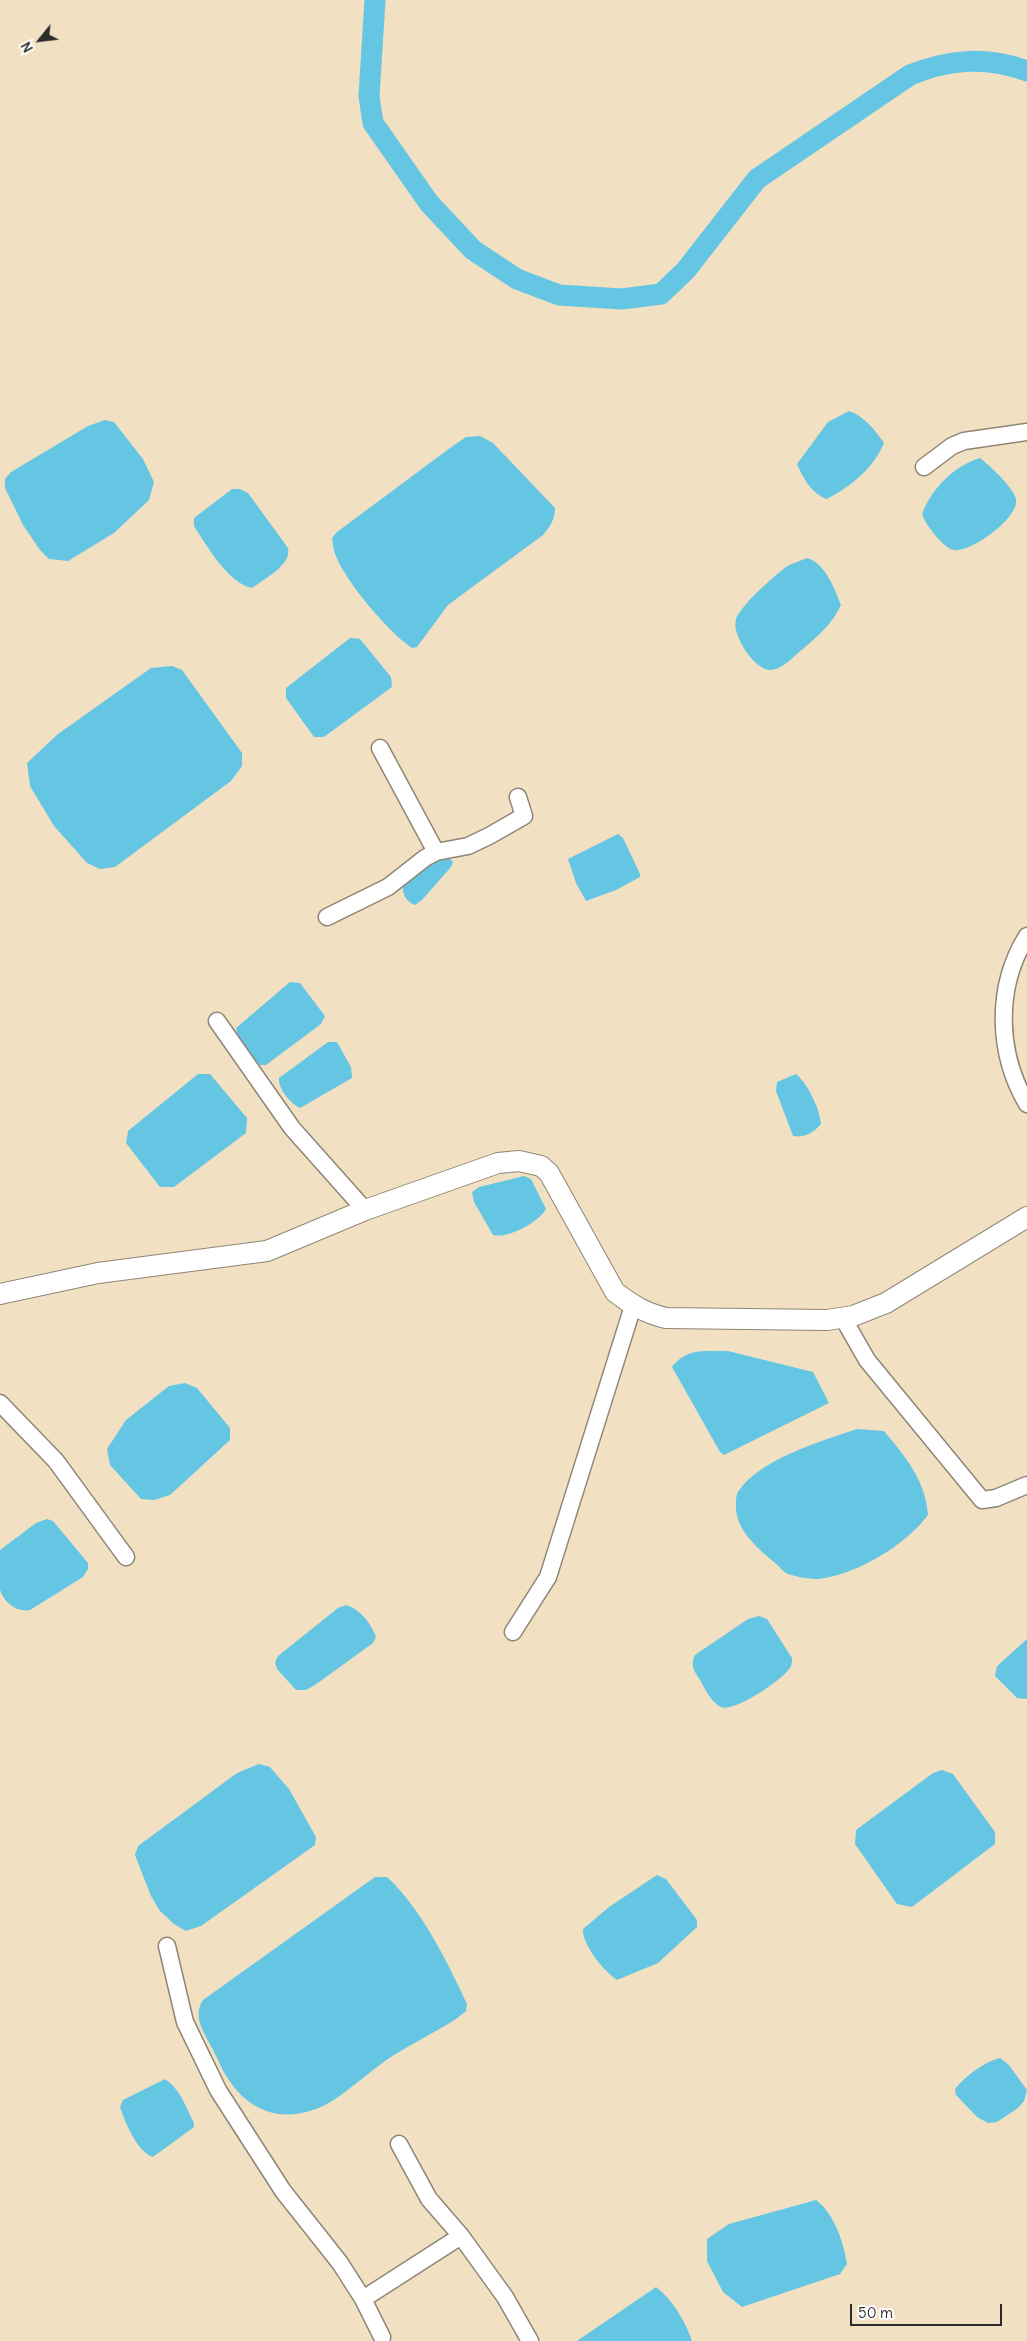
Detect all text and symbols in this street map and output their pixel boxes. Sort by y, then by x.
north arrow [15,15,65,65]
text: N [17,39,37,56]
scale bar [852,2294,1004,2326]
text: 50 m [858,2303,893,2322]

